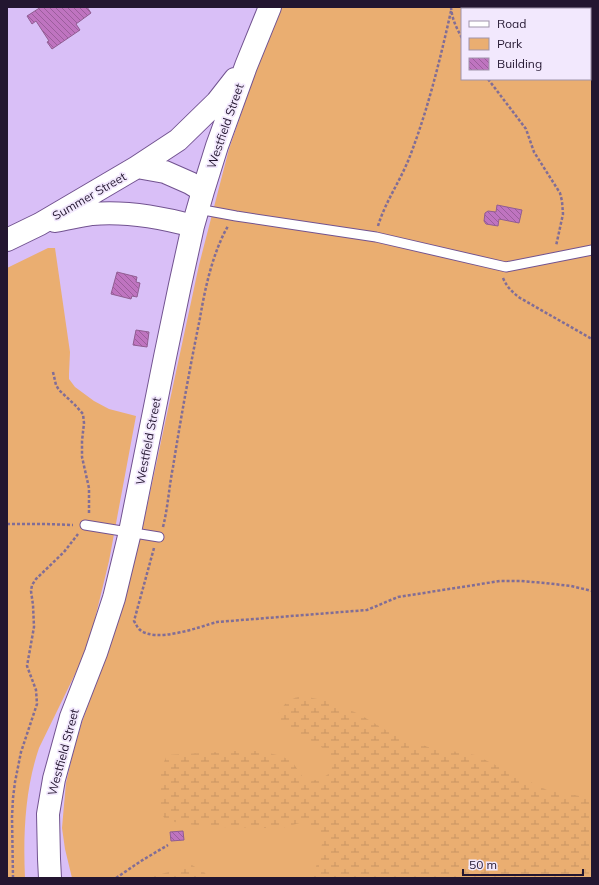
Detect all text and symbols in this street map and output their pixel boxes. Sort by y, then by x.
legend [461,8,591,80]
text: Road [497,16,526,31]
text: Park [497,36,523,51]
text: Building [497,56,542,71]
street label: Westfield Street [203,81,247,171]
street label: Summer Street [49,169,129,223]
street label: Westfield Street [132,396,164,486]
street label: Westfield Street [44,707,82,797]
scale bar [463,851,583,877]
text: 50 m [469,857,497,872]

